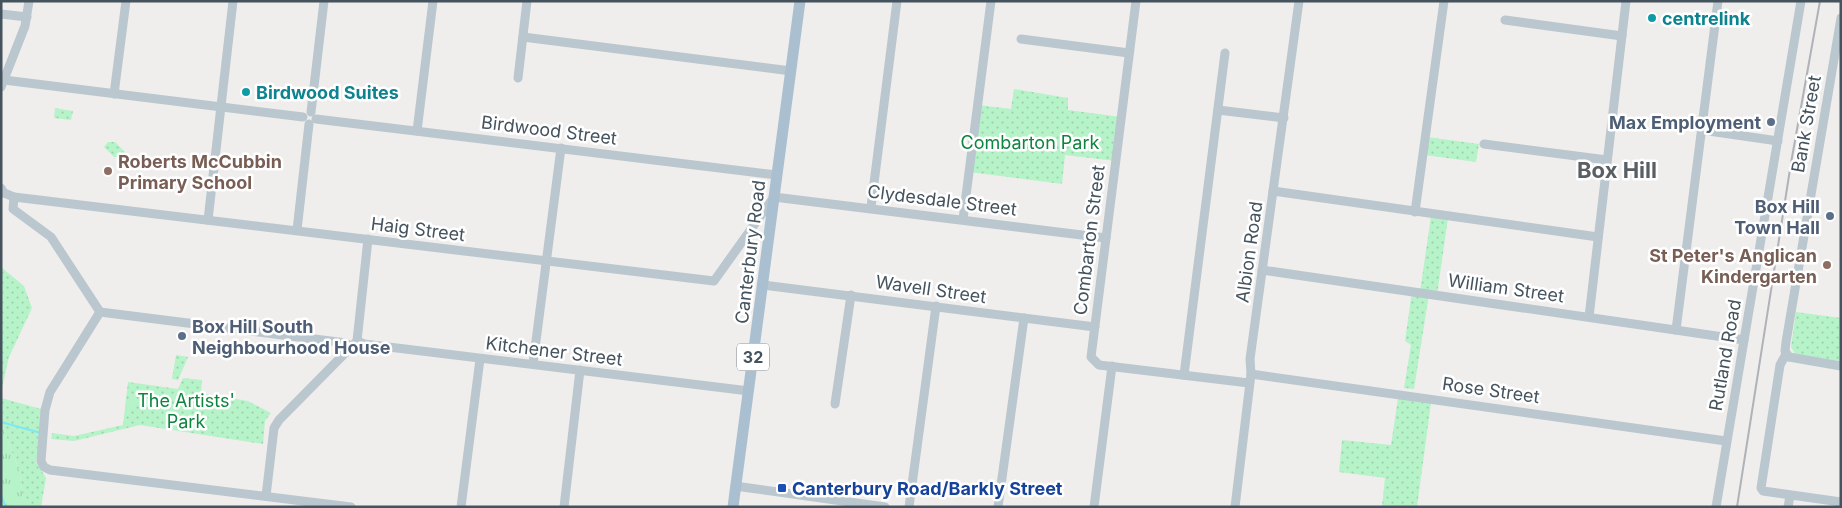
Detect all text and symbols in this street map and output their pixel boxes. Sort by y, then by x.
place label: centrelink [1662,8,1751,29]
marker: centrelink [1646,12,1658,24]
street label: Bank Street [1787,74,1825,174]
place label: Birdwood Suites [256,82,399,103]
marker: Birdwood Suites [240,86,252,98]
street label: Birdwood Street [480,111,618,149]
place label: Max Employment [1609,112,1761,133]
marker: Max Employment [1765,116,1777,128]
park label: Combarton Park [961,132,1100,153]
place label: Roberts McCubbin Primary School [118,151,282,193]
district label: Box Hill [1577,157,1657,183]
street label: Combarton Street [1069,164,1109,316]
marker: Roberts McCubbin Primary School [102,165,114,177]
street label: Canterbury Road [731,179,769,325]
street label: Clydesdale Street [866,180,1018,220]
place label: Box Hill Town Hall [1734,196,1820,238]
street label: Albion Road [1231,200,1267,304]
marker: Box Hill Town Hall [1824,210,1836,222]
street label: Haig Street [370,213,466,245]
place label: St Peter's Anglican Kindergarten [1649,245,1817,287]
marker: St Peter's Anglican Kindergarten [1821,259,1833,271]
street label: William Street [1447,269,1565,307]
street label: Wavell Street [874,271,988,307]
street label: Rutland Road [1705,298,1745,412]
place label: Box Hill South Neighbourhood House [192,316,391,358]
marker: Box Hill South Neighbourhood House [176,330,188,342]
street label: Kitchener Street [484,332,624,370]
road number: 32 [737,344,769,371]
street label: Rose Street [1441,373,1541,407]
park label: The Artists' Park [137,390,235,432]
place label: Canterbury Road/Barkly Street [792,478,1063,499]
marker: Canterbury Road/Barkly Street [776,482,788,494]

